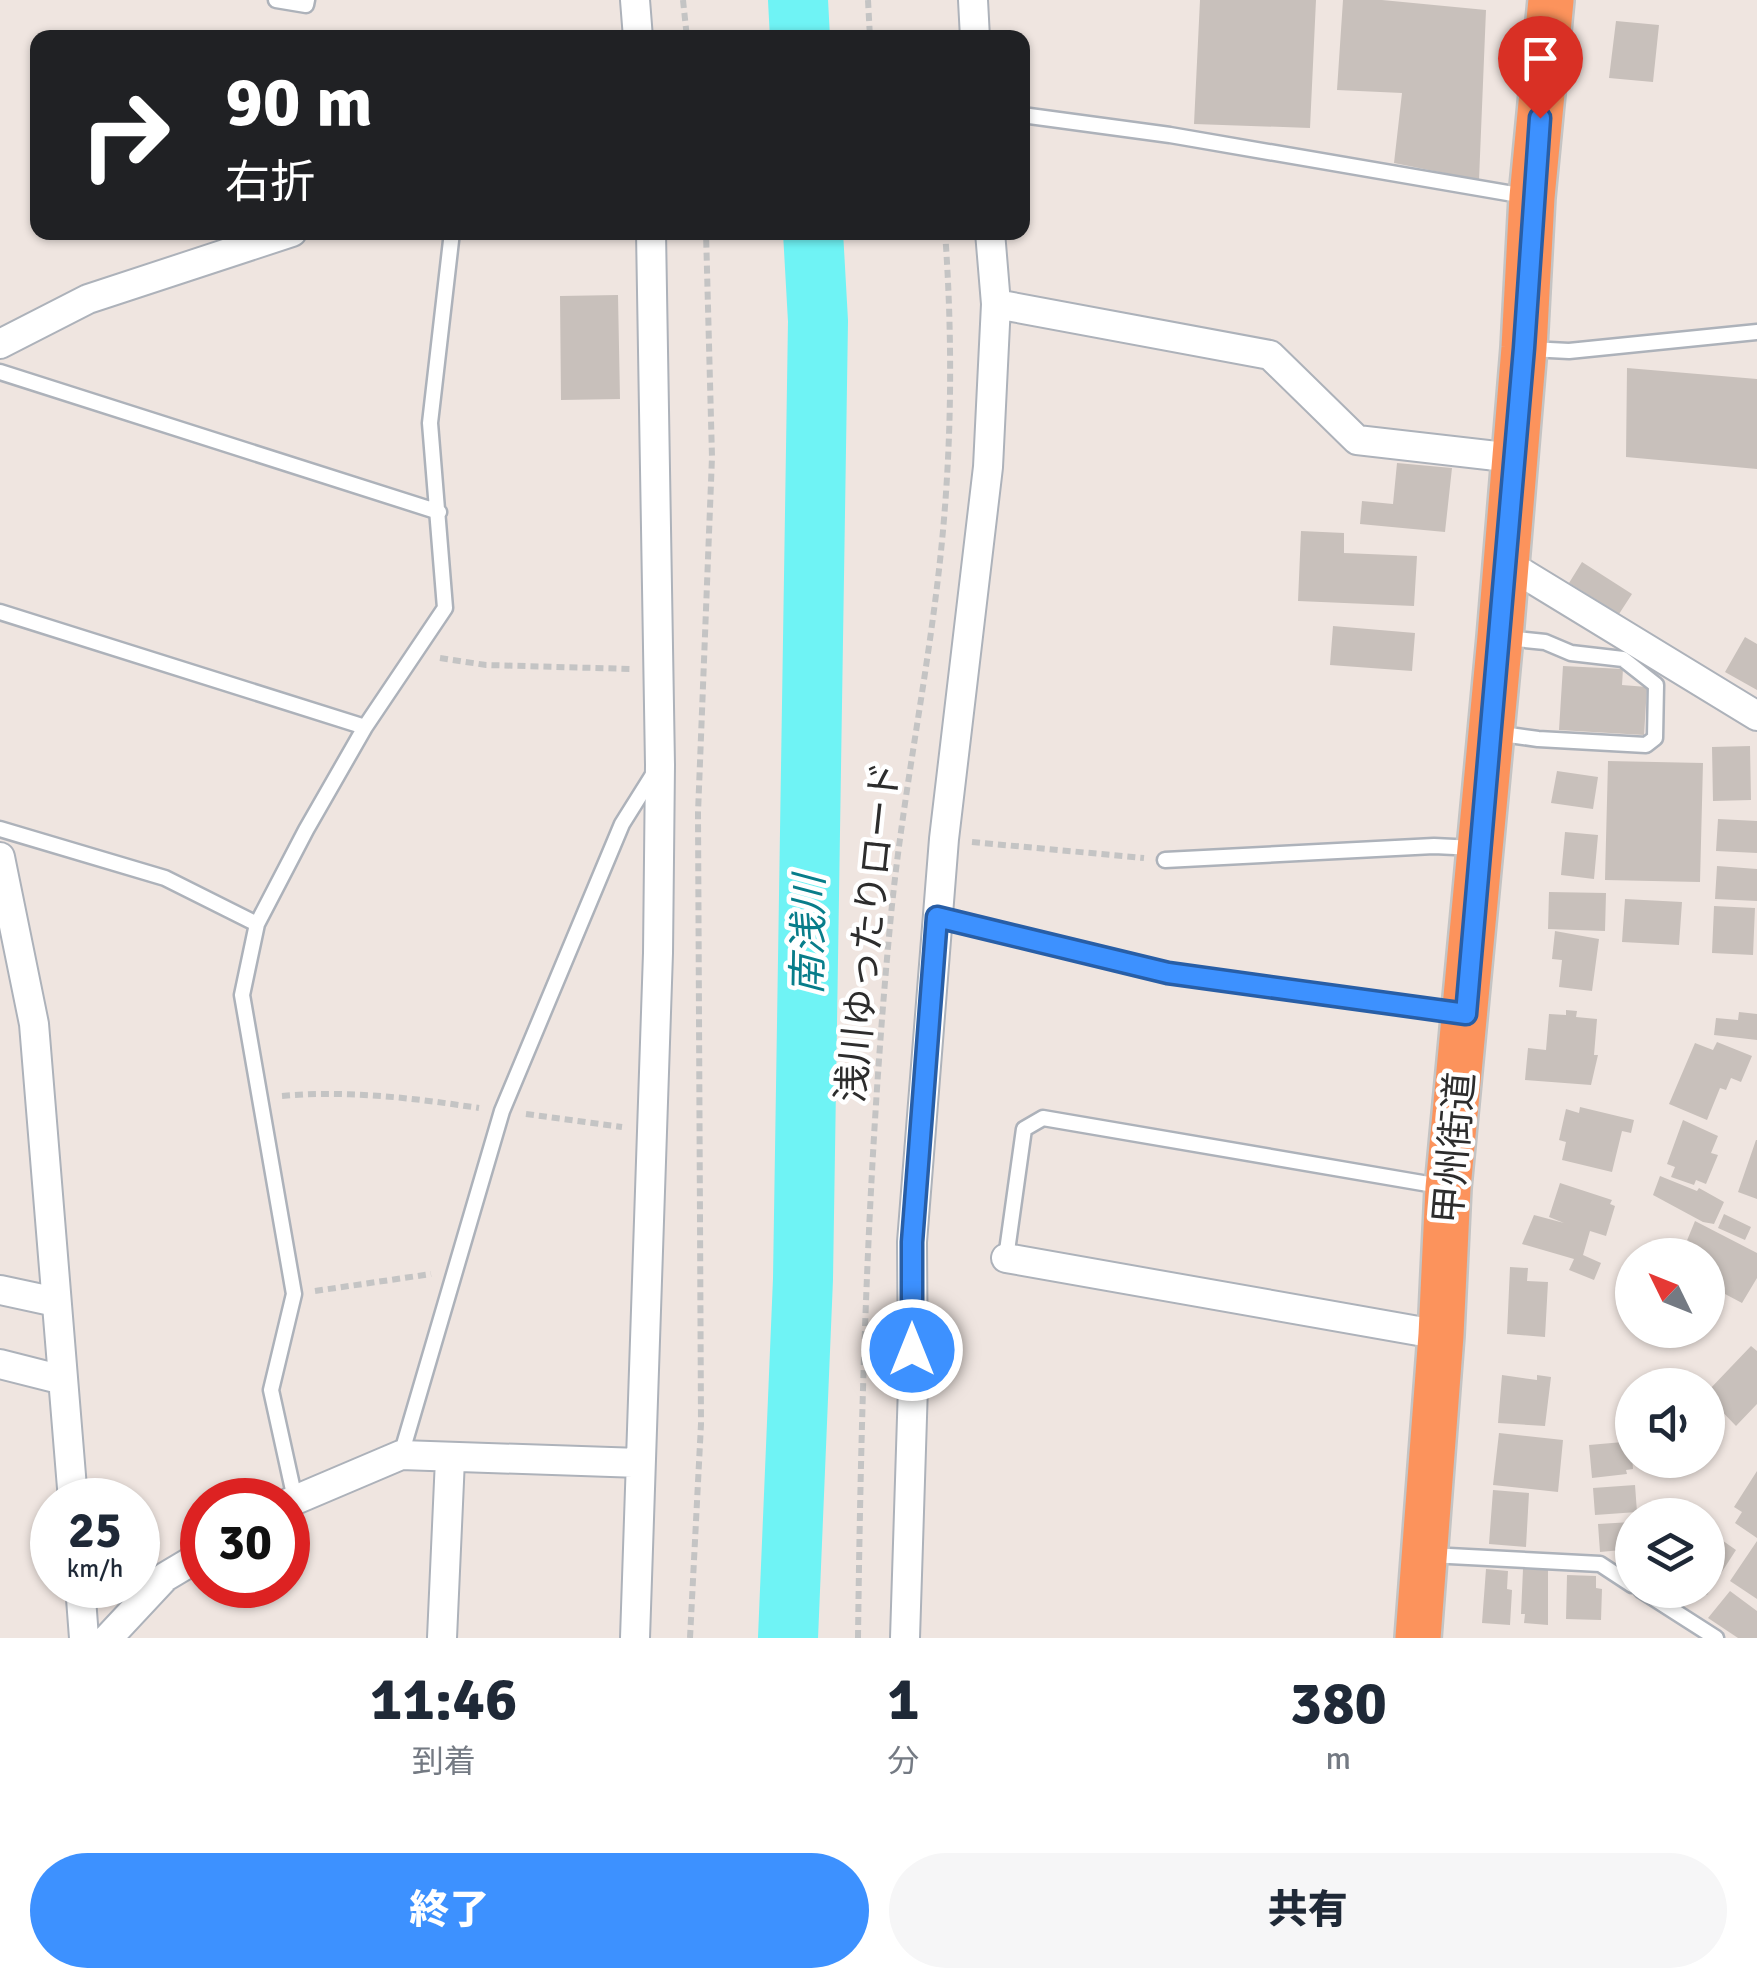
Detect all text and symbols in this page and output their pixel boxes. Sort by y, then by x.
pin [1498,16,1583,119]
icon: arrive [1513,31,1568,86]
text: 90 m [225,59,373,145]
icon: right [60,70,190,200]
text: 右折 [225,155,315,210]
street label: 浅川ゆったりロード [827,760,910,1105]
water label: 南浅川 [783,871,835,995]
street label: 甲州街道 [1424,1070,1485,1226]
north arrow [1615,1238,1725,1348]
map controls [1615,1238,1725,1608]
position arrow [860,1298,964,1402]
button: sound [1615,1368,1725,1478]
speed limit sign: 30 [180,1478,310,1608]
button: layers [1615,1498,1725,1608]
text: 25 [68,1500,122,1562]
text: km/h [67,1553,123,1584]
text: 11:46 [370,1663,517,1737]
text: 1 [887,1663,920,1737]
text: 380 [1290,1667,1387,1741]
text: m [1326,1739,1351,1778]
text: 到着 [412,1742,476,1781]
text: 分 [888,1742,920,1781]
button: 終了 [30,1853,869,1968]
button: 共有 [889,1853,1727,1968]

